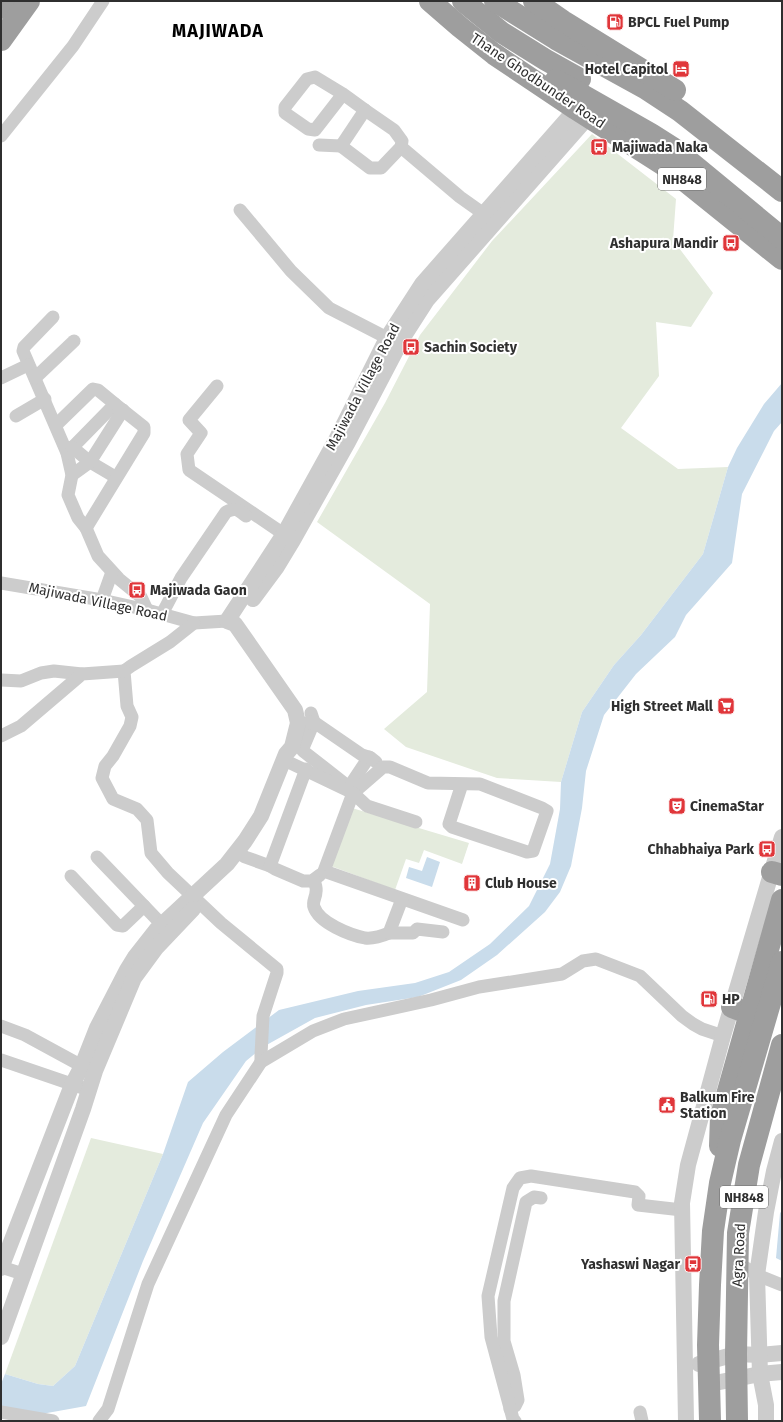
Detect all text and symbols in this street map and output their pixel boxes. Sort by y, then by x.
fuel station icon: BPCL Fuel Pump [605,12,625,32]
place label: BPCL Fuel Pump [628,14,729,31]
district label: MAJIWADA [172,20,264,42]
street label: Thane Ghodbunder Road [468,30,608,132]
hotel icon: Hotel Capitol [671,59,691,79]
place label: Hotel Capitol [585,61,669,78]
bus stop icon: Majiwada Naka [589,137,609,157]
place label: Majiwada Naka [612,139,708,156]
road number: NH848 [658,168,706,190]
bus stop icon: Ashapura Mandir [721,233,741,253]
place label: Ashapura Mandir [609,235,718,252]
street label: Majiwada Village Road [322,321,404,453]
bus stop icon: Sachin Society [401,337,421,357]
place label: Sachin Society [424,339,518,356]
street label: Majiwada Village Road [27,579,169,625]
bus stop icon: Majiwada Gaon [127,580,147,600]
place label: Majiwada Gaon [150,582,247,599]
supermarket icon: High Street Mall [716,696,736,716]
place label: High Street Mall [611,698,714,715]
theatre icon: CinemaStar [667,796,687,816]
place label: CinemaStar [690,798,764,815]
bus stop icon: Chhabhaiya Park [757,839,777,859]
place label: Chhabhaiya Park [648,841,754,858]
building icon: Club House [462,873,482,893]
place label: Club House [485,875,557,892]
fuel station icon: HP [699,989,719,1009]
place label: HP [722,991,740,1008]
place label: Balkum Fire Station [680,1089,755,1122]
public building icon: Balkum Fire Station [657,1095,677,1115]
road number: NH848 [720,1186,768,1208]
street label: Agra Road [729,1223,749,1287]
bus stop icon: Yashaswi Nagar [683,1254,703,1274]
place label: Yashaswi Nagar [580,1256,680,1273]

